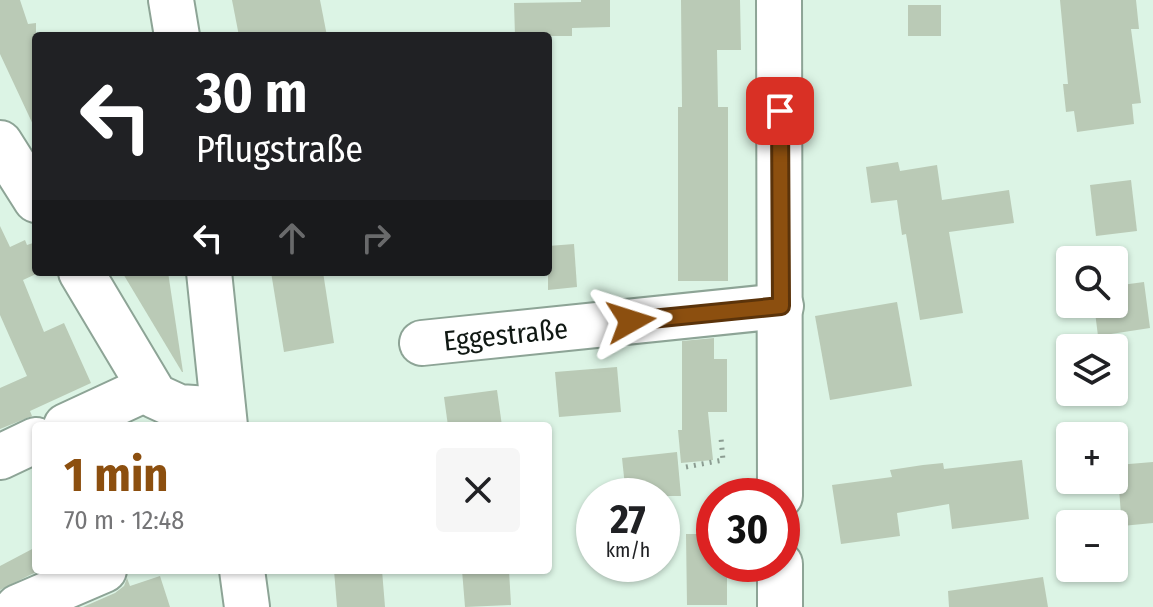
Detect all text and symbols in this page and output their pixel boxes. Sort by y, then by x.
text: 30 m [196,60,307,127]
icon: left [64,64,168,168]
pin [746,77,814,145]
icon: arrive [758,89,802,133]
text: Pflugstraße [196,128,363,172]
icon: left [186,216,230,260]
icon: ahead [270,216,314,260]
icon: right [354,216,398,260]
map controls [1056,246,1128,582]
button: search [1056,246,1128,318]
position arrow [589,279,673,363]
street label: Eggestraße [442,312,569,358]
button: layers [1056,334,1128,406]
button: + [1056,422,1128,494]
text: 1 min [64,446,169,504]
button: close [436,448,520,532]
speed limit sign: 30 [696,478,800,582]
text: 27 [610,496,646,544]
text: 70 m · 12:48 [64,505,184,536]
button: − [1056,510,1128,582]
text: km/h [606,538,650,562]

